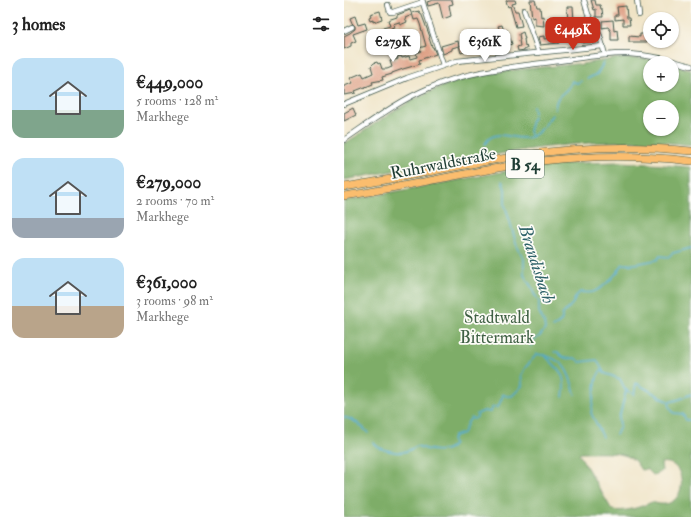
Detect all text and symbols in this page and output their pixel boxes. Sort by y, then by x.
map controls [643,12,679,136]
button: locate [643,12,679,48]
icon: filters [310,13,332,35]
text: 3 homes [12,14,65,35]
pin: €449K [545,17,601,51]
text: €449K [554,22,592,38]
pin: €279K [365,29,421,63]
pin: €361K [457,29,513,63]
text: €279K [375,34,411,50]
text: €361K [469,34,501,50]
button: + [643,56,679,92]
text: €449,000 [136,72,203,93]
icon: home [44,74,92,122]
text: 5 rooms · 128 m² [136,93,218,109]
button: − [643,100,679,136]
text: Markhege [136,109,189,125]
street label: Ruhrwaldstraße [389,143,498,184]
road number: B 54 [506,150,544,178]
text: €279,000 [136,172,201,193]
icon: home [44,174,92,222]
text: 2 rooms · 70 m² [136,193,214,209]
text: Markhege [136,209,189,225]
water label: Brandisbach [513,221,560,307]
text: €361,000 [136,272,197,293]
icon: home [44,274,92,322]
text: 3 rooms · 98 m² [136,293,213,309]
park label: Stadtwald Bittermark [460,307,534,348]
text: Markhege [136,309,189,325]

